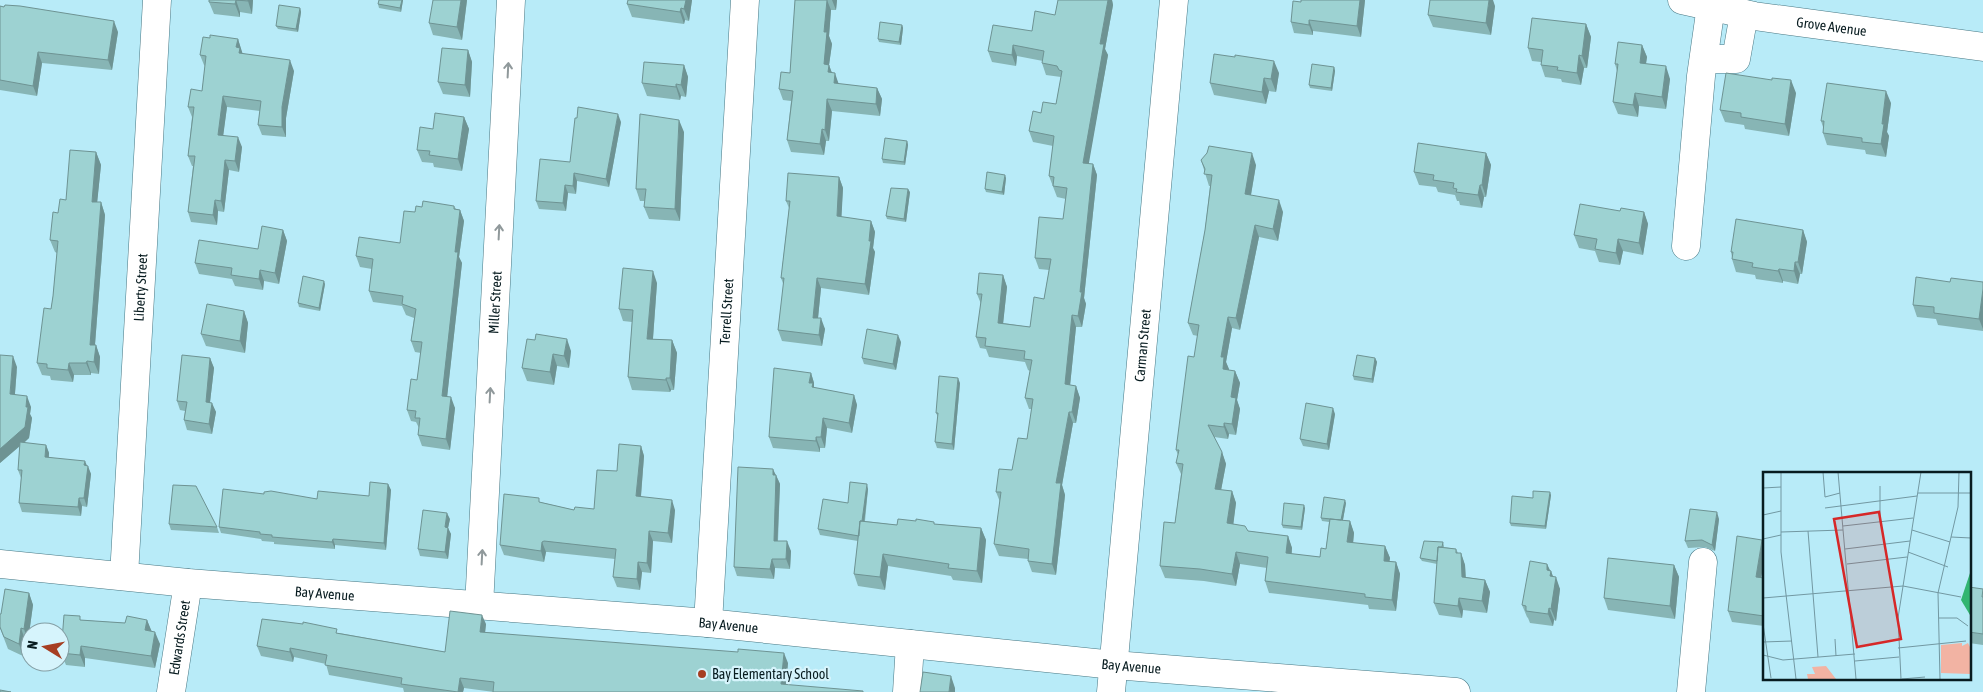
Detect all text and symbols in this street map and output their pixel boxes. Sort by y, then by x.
street label: Grove Avenue [1795,14,1868,39]
one-way arrow [503,62,512,78]
one-way arrow [494,225,503,241]
street label: Liberty Street [131,253,150,322]
street label: Miller Street [485,270,505,334]
street label: Terrell Street [717,278,736,345]
street label: Carman Street [1131,308,1154,383]
one-way arrow [486,387,495,403]
inset map [1763,472,1970,680]
one-way arrow [477,549,486,565]
street label: Bay Avenue [294,583,355,604]
street label: Edwards Street [166,599,193,676]
street label: Bay Avenue [698,614,759,636]
north arrow [20,622,70,672]
text: N [24,639,41,650]
street label: Bay Avenue [1101,656,1162,677]
place label: Bay Elementary School [712,666,829,682]
marker: Bay Elementary School [696,668,708,680]

